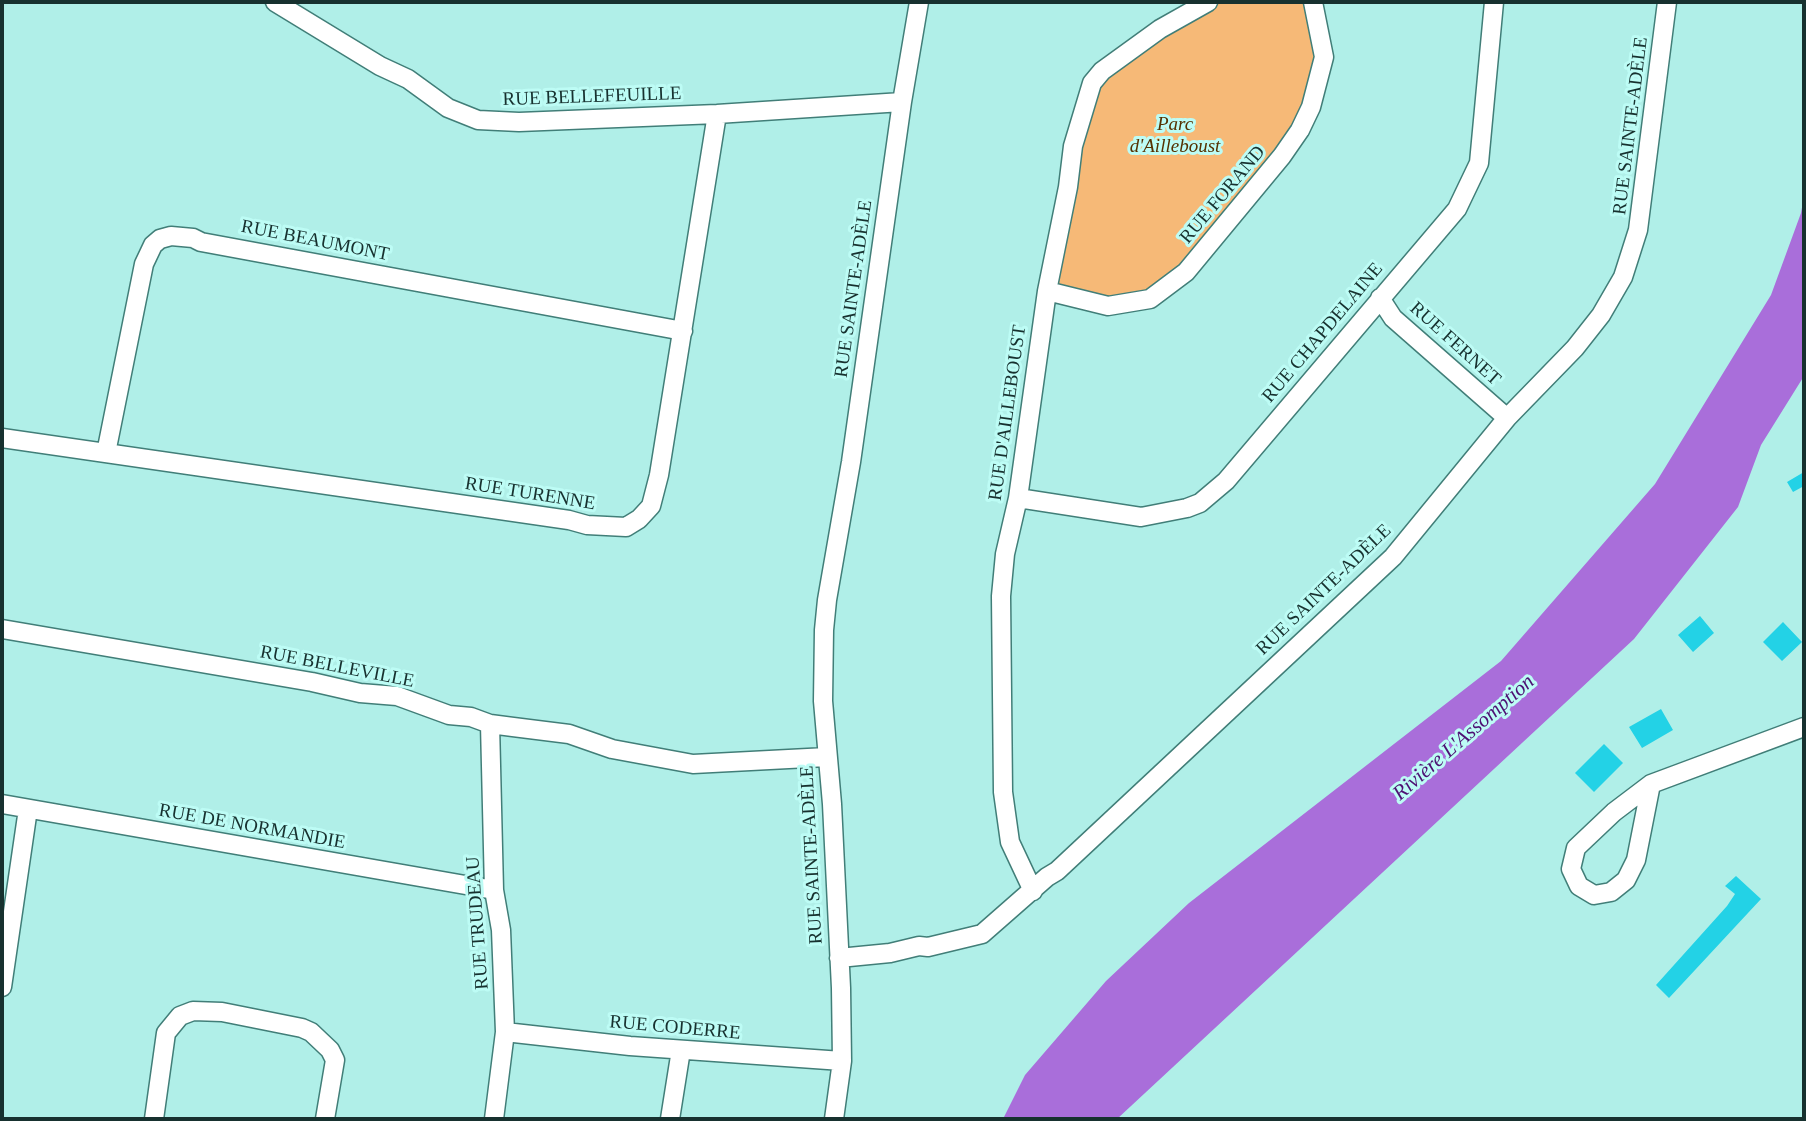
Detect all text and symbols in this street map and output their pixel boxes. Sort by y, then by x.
street label: RUE SAINTE-ADÈLE [1609,36,1653,216]
street label: RUE BELLEFEUILLE [502,82,682,112]
park label: Parc d'Ailleboust [1130,114,1220,158]
street label: RUE FORAND [1175,141,1271,249]
street label: RUE SAINTE-ADÈLE [830,199,878,379]
street label: RUE BEAUMONT [239,215,391,267]
street label: RUE CHAPDELAINE [1258,258,1388,408]
street label: RUE FERNET [1405,297,1505,391]
street label: RUE D'AILLEBOUST [984,324,1032,502]
street label: RUE TURENNE [463,472,597,516]
street label: RUE SAINTE-ADÈLE [1252,520,1396,660]
street label: RUE BELLEVILLE [258,641,416,693]
water label: Rivière L'Assomption [1388,670,1540,806]
street label: RUE SAINTE-ADÈLE [796,765,828,945]
street label: RUE DE NORMANDIE [157,799,347,855]
street label: RUE TRUDEAU [462,856,494,990]
street label: RUE CODERRE [609,1011,741,1045]

